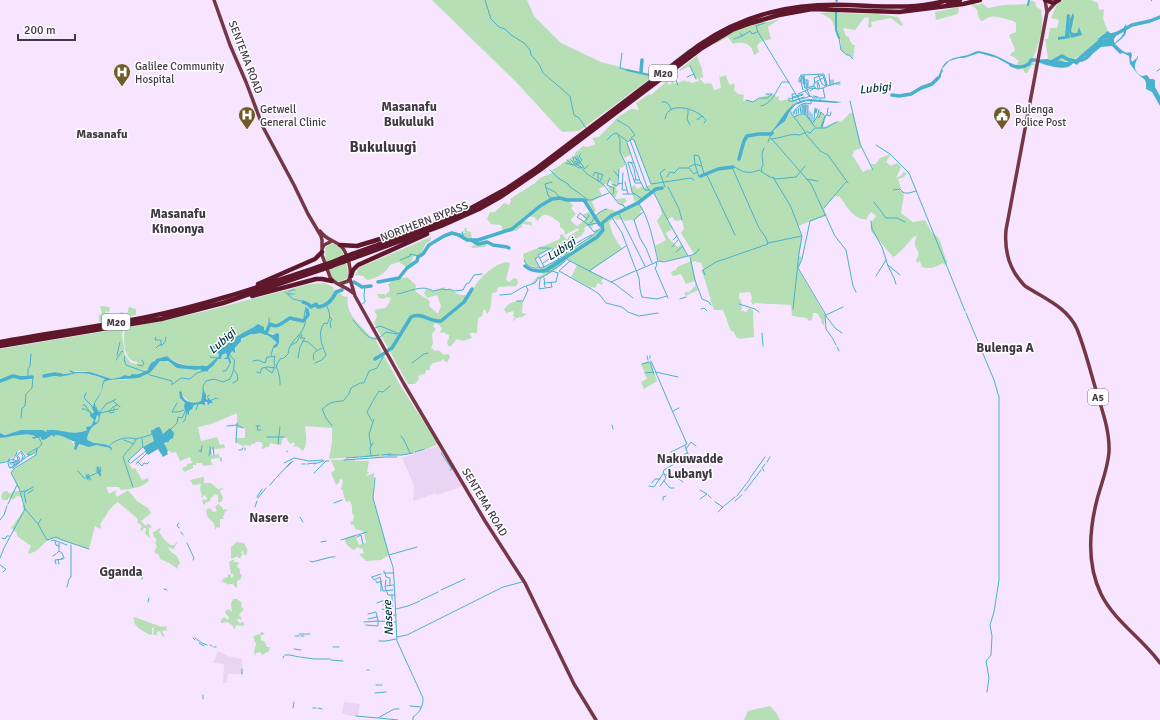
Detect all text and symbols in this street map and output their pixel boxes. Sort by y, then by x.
scale bar [18,16,75,42]
street label: SENTEMA ROAD [226,19,265,95]
text: 200 m [24,23,56,38]
place label: Galilee Community Hospital [135,60,225,86]
hospital icon: Galilee Community Hospital [112,62,132,87]
road number: M20 [649,65,677,81]
water label: Lubigi [859,79,893,98]
district label: Masanafu Bukuluki [381,99,437,130]
place label: Getwell General Clinic [260,103,326,129]
place label: Bulenga Police Post [1015,103,1066,129]
hospital icon: Getwell General Clinic [237,105,257,130]
public building icon: Bulenga Police Post [992,105,1012,130]
district label: Masanafu [76,127,128,142]
district label: Bukuluugi [350,138,416,156]
street label: NORTHERN BYPASS [378,199,470,244]
district label: Masanafu Kinoonya [150,206,206,237]
water label: Lubigi [544,234,580,264]
road number: M20 [102,314,130,330]
water label: Lubigi [205,324,241,357]
district label: Bulenga A [976,340,1034,356]
road number: A5 [1088,389,1108,405]
district label: Nakuwadde Lubanyi [657,451,724,482]
street label: SENTEMA ROAD [459,466,510,539]
district label: Nasere [249,510,289,526]
district label: Gganda [100,564,143,580]
water label: Nasere [380,599,397,636]

